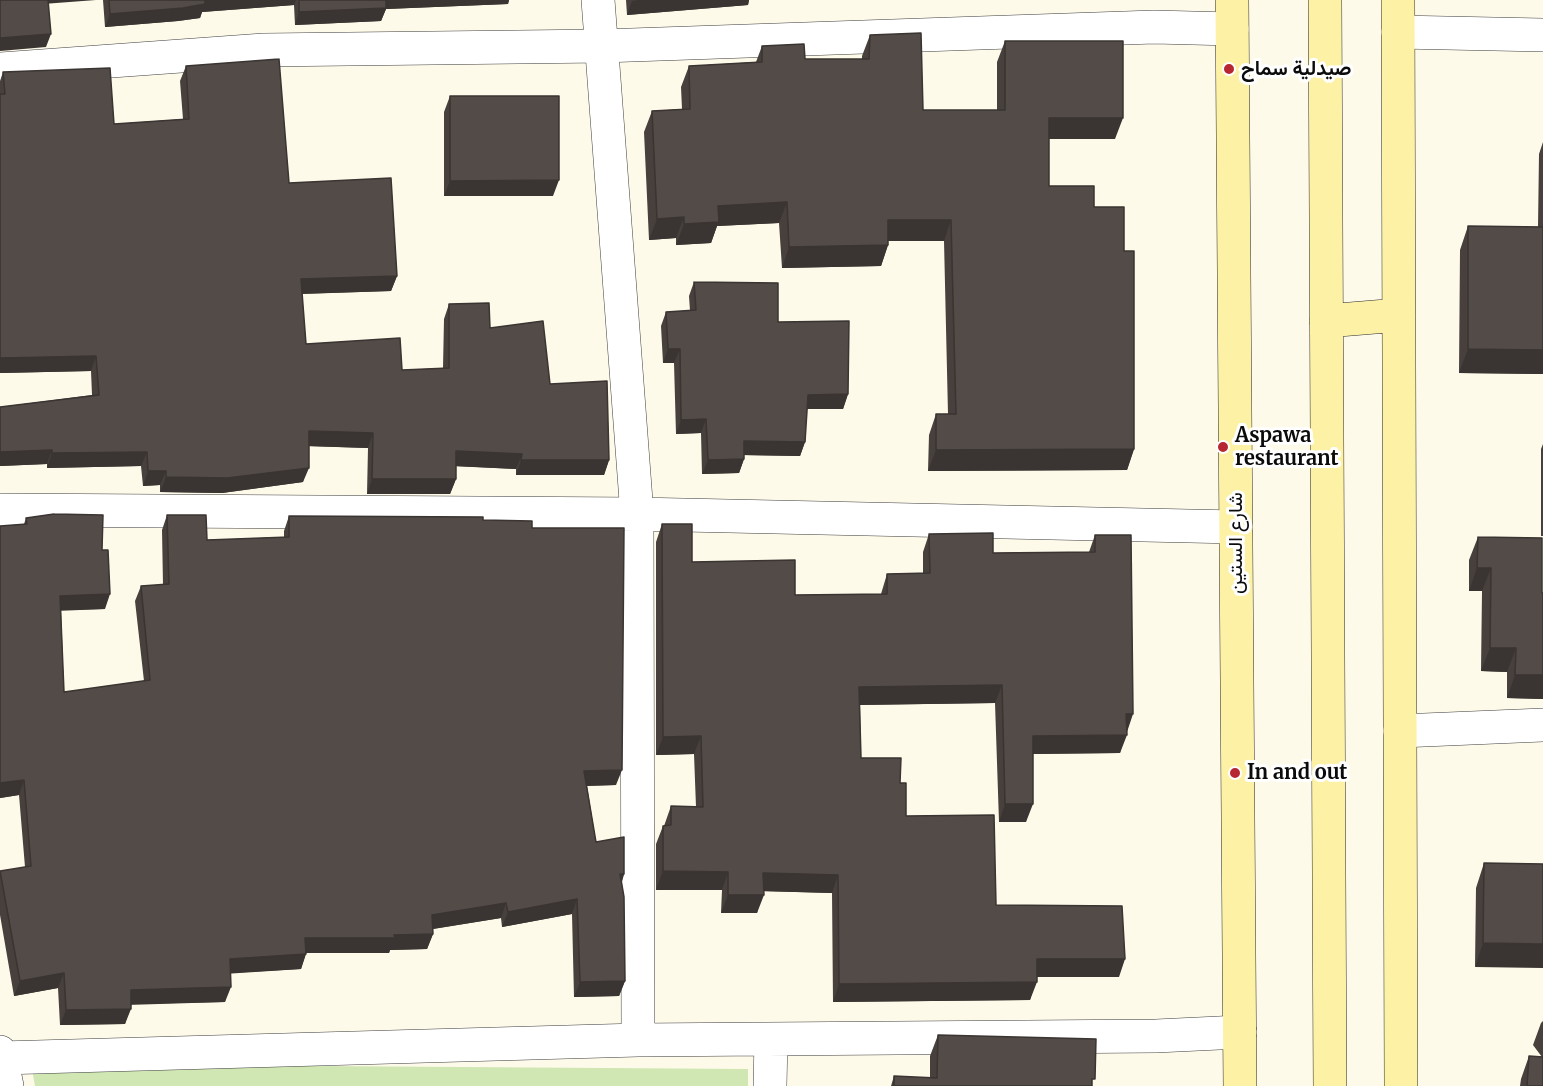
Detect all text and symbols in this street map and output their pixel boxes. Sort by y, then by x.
place label: صيدلية سماح [1241,57,1351,81]
marker: صيدلية سماح [1222,62,1236,76]
place label: Aspawa restaurant [1235,424,1339,471]
marker: Aspawa restaurant [1216,440,1230,454]
street label: شارع الستين [1224,492,1248,594]
place label: In and out [1247,761,1347,785]
marker: In and out [1228,766,1242,780]

